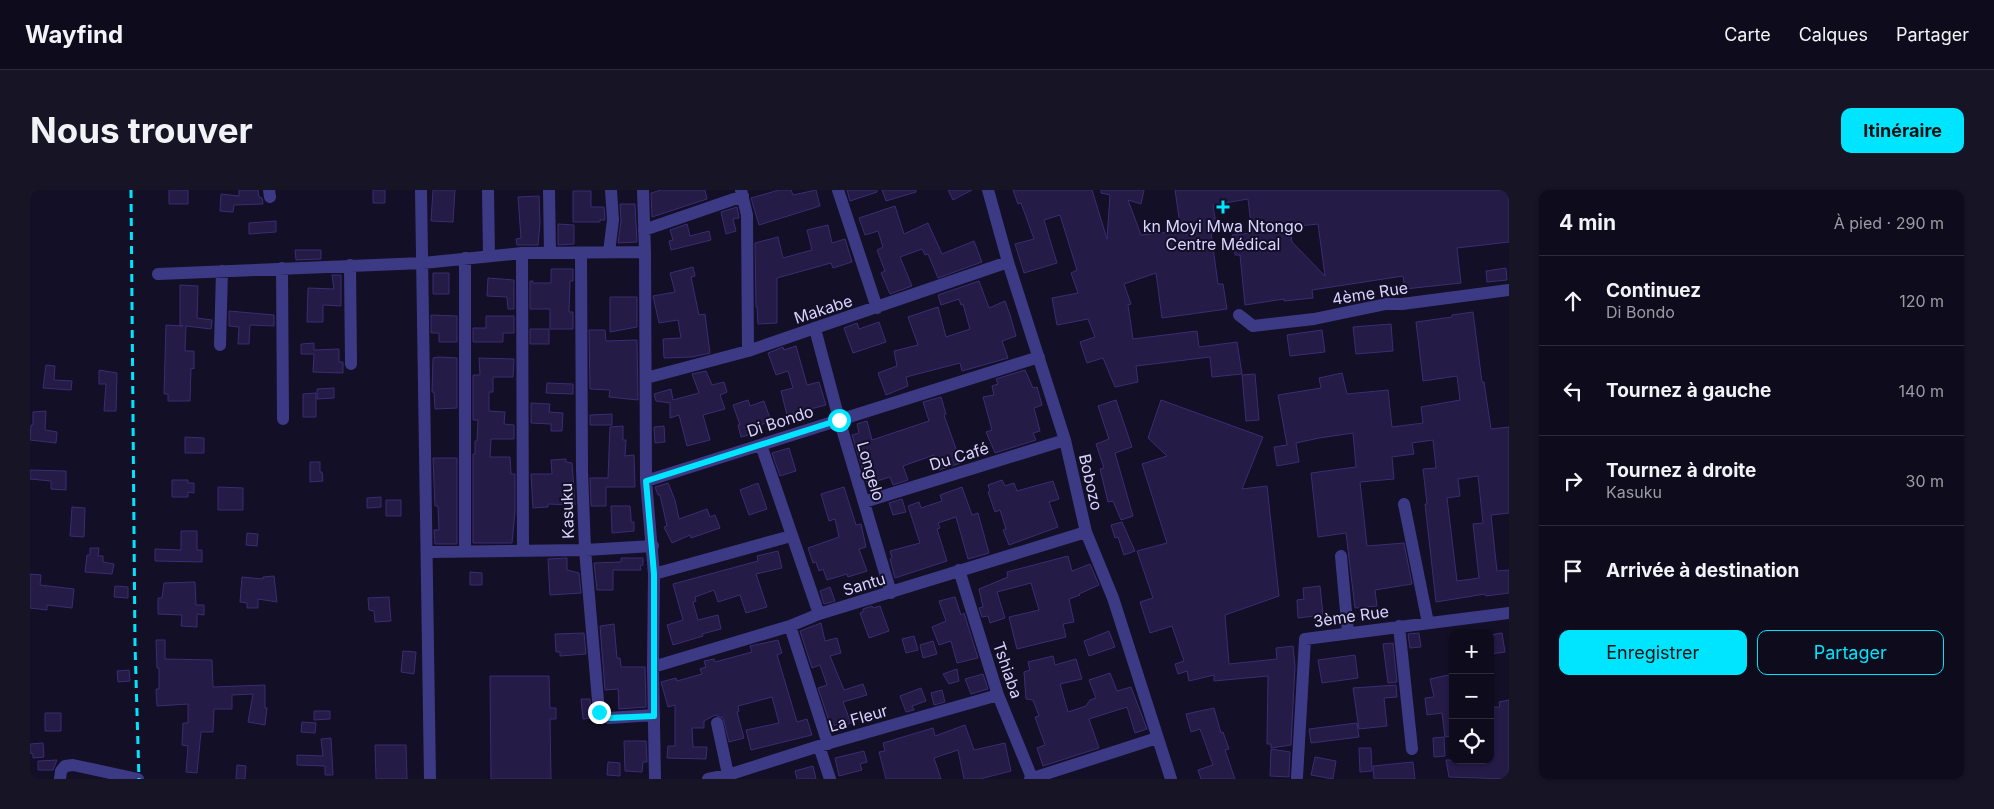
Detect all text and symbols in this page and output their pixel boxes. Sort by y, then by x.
text: Wayfind [25,20,123,49]
text: Carte [1724,24,1771,45]
text: Calques [1799,24,1868,45]
text: Partager [1896,24,1969,45]
button: Itinéraire [1841,108,1964,153]
text: Nous trouver [30,109,253,151]
marker: kn Moyi Mwa Ntongo Centre Médical [1216,200,1230,214]
text: 4 min [1559,210,1616,235]
text: À pied · 290 m [1834,213,1944,233]
place label: kn Moyi Mwa Ntongo Centre Médical [1143,216,1303,254]
street label: 4ème Rue [1331,277,1409,309]
text: Continuez [1606,279,1701,302]
icon: ahead [1559,287,1587,315]
street label: Makabe [791,290,855,328]
text: 120 m [1899,291,1944,311]
text: Di Bondo [1606,302,1675,322]
icon: left [1559,377,1587,405]
text: Tournez à gauche [1606,379,1771,402]
text: 140 m [1899,381,1944,401]
street label: Di Bondo [744,401,816,441]
route start [828,409,851,432]
street label: Du Café [927,438,991,474]
street label: Longelo [853,439,889,503]
street label: Bobozo [1075,452,1107,512]
text: Tournez à droite [1606,459,1756,482]
icon: right [1559,467,1587,495]
text: 30 m [1906,471,1944,491]
text: Kasuku [1606,482,1662,502]
street label: Kasuku [556,483,578,539]
icon: arrive [1559,557,1587,585]
text: Arrivée à destination [1606,559,1799,582]
street label: Santu [840,568,888,600]
street label: 3ème Rue [1312,601,1390,631]
map controls [1449,629,1494,764]
button: + [1449,629,1494,674]
button: Enregistrer [1559,630,1747,675]
button: Partager [1757,630,1944,675]
street label: Tshiaba [989,639,1027,701]
button: − [1449,674,1494,719]
street label: La Fleur [826,700,890,736]
route end [588,701,611,724]
button: locate [1449,719,1494,764]

